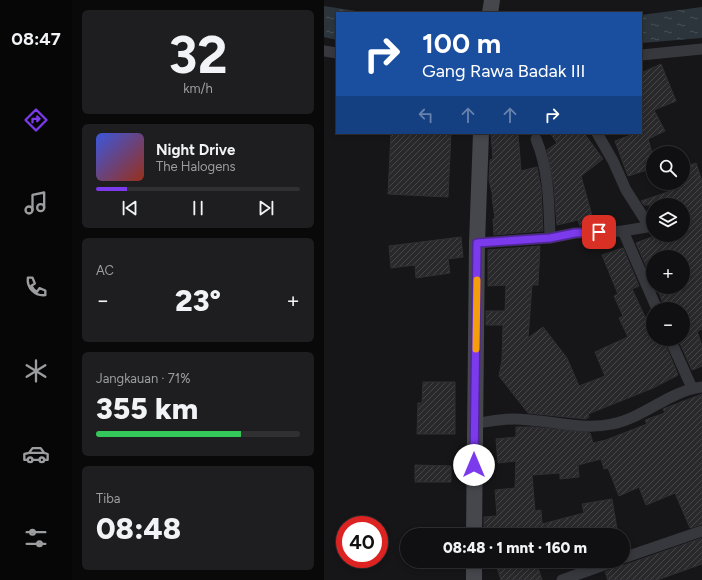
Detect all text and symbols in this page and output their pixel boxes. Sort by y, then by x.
text: 32 [168,24,228,86]
text: 100 m [422,26,501,60]
text: 08:47 [11,28,61,50]
icon: right [356,28,408,80]
text: Gang Rawa Badak III [422,60,585,82]
text: km/h [183,81,213,96]
icon: left [415,104,437,126]
icon: ahead [457,104,479,126]
icon: ahead [499,104,521,126]
icon: right [541,104,563,126]
icon: directions [22,106,50,134]
text: Night Drive [156,141,235,159]
map controls [646,146,690,346]
button: search [646,146,690,190]
text: The Halogens [156,159,236,174]
icon: music [22,189,50,217]
icon: previous [119,197,141,219]
icon: pause [187,197,209,219]
icon: next [255,197,277,219]
button: layers [646,198,690,242]
pin [582,215,616,249]
icon: arrive [588,221,610,243]
button: + [646,250,690,294]
text: AC [96,263,114,278]
icon: phone [22,273,50,301]
text: 23° [175,282,221,319]
text: − [96,287,110,314]
text: + [286,287,300,314]
button: − [646,302,690,346]
icon: climate [22,357,50,385]
text: Jangkauan · 71% [96,371,190,386]
text: 355 km [96,390,198,427]
icon: car [22,440,50,468]
position arrow [453,444,495,486]
text: Tiba [96,491,120,506]
text: 08:48 [96,510,181,547]
speed limit sign: 40 [336,516,388,568]
icon: filters [22,524,50,552]
text: 08:48 · 1 mnt · 160 m [443,539,587,557]

